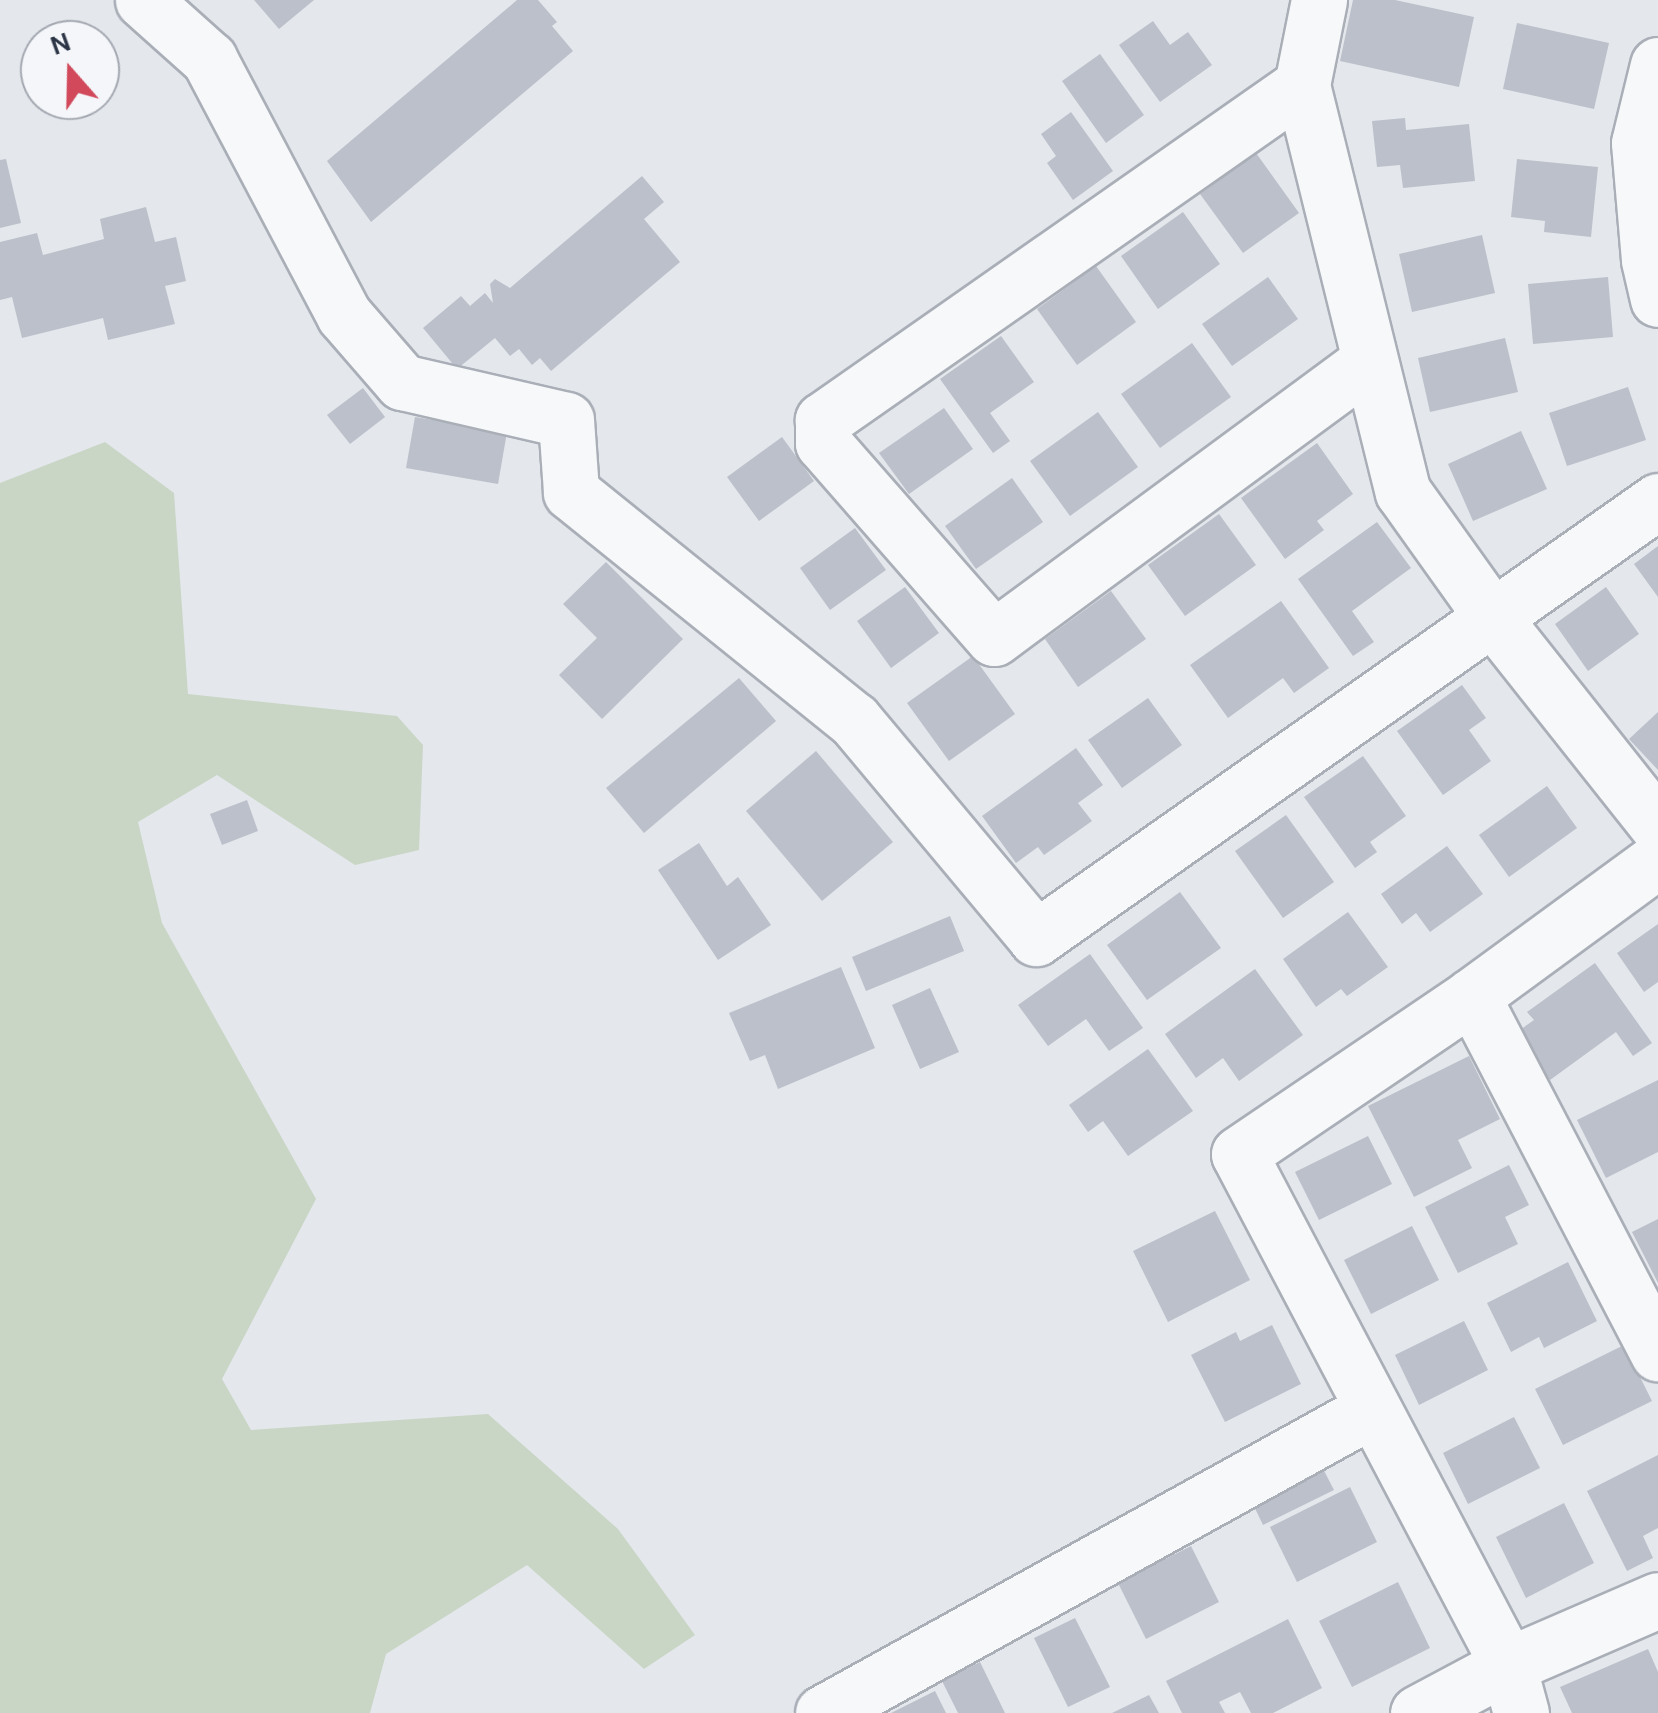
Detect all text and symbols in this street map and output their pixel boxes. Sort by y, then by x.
north arrow [20,20,120,120]
text: N [45,24,75,62]

